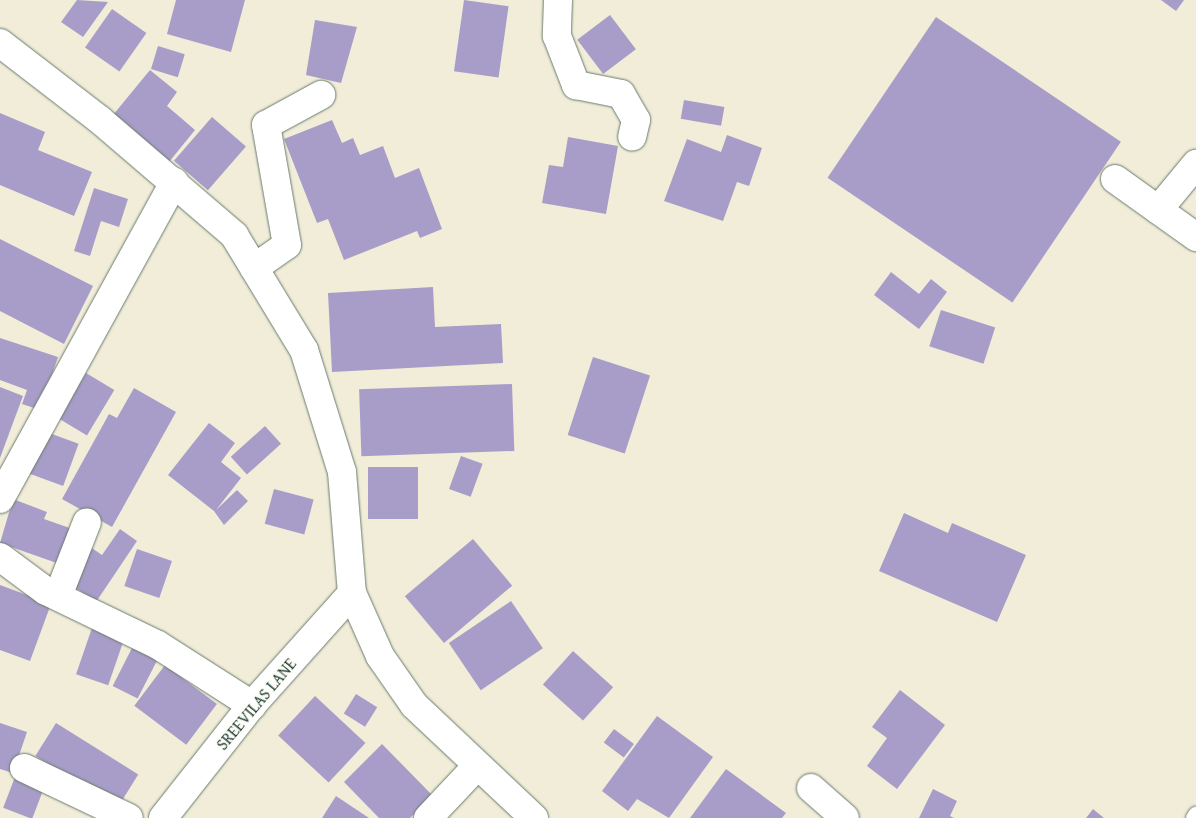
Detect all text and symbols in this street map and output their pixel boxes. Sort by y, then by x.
street label: SREEVILAS LANE [212,654,300,754]

